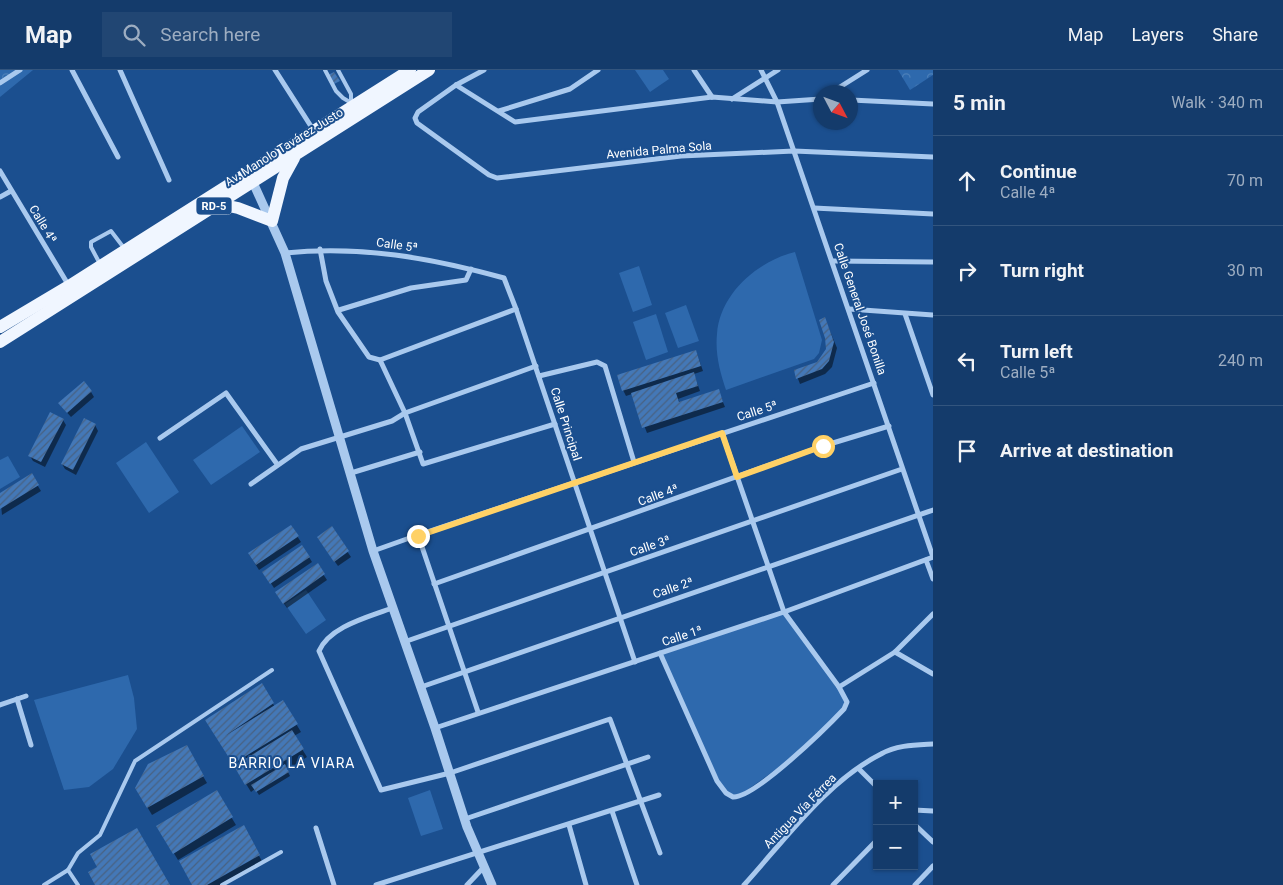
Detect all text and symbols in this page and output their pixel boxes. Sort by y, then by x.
search box [102,12,452,57]
text: Map [25,21,72,49]
icon: search [120,21,148,49]
text: Search here [160,23,260,46]
text: Map [1068,24,1103,45]
text: Layers [1131,24,1184,45]
text: Share [1212,24,1258,45]
north arrow [813,85,858,130]
text: 5 min [953,91,1006,115]
text: Walk · 340 m [1171,93,1263,112]
street label: Av. Manolo Tavárez Justo [222,105,346,189]
street label: Avenida Palma Sola [606,138,712,162]
text: Continue [1000,160,1077,183]
icon: ahead [953,167,981,195]
text: 70 m [1227,171,1263,190]
text: Calle 4ª [1000,183,1056,202]
road number: RD-5 [196,198,232,214]
street label: Calle 4ª [26,203,60,245]
street label: Calle 5ª [375,235,419,255]
street label: Calle General José Bonilla [831,241,889,377]
icon: right [953,257,981,285]
text: Turn right [1000,259,1084,282]
text: 30 m [1227,261,1263,280]
text: Turn left [1000,340,1073,363]
icon: left [953,347,981,375]
text: 240 m [1218,351,1263,370]
text: Calle 5ª [1000,363,1056,382]
street label: Calle Principal [548,386,584,462]
street label: Calle 5ª [735,398,779,424]
route start [812,435,835,458]
icon: arrive [953,437,981,465]
text: Arrive at destination [1000,439,1173,462]
street label: Calle 4ª [636,481,680,509]
route end [407,525,430,548]
street label: Calle 3ª [628,533,672,559]
street label: Calle 2ª [651,575,695,601]
street label: Calle 1ª [660,623,704,649]
district label: BARRIO LA VIARA [228,755,356,771]
street label: Antigua Vía Férrea [761,771,839,851]
map controls [873,780,918,870]
button: + [873,780,918,825]
button: − [873,825,918,870]

